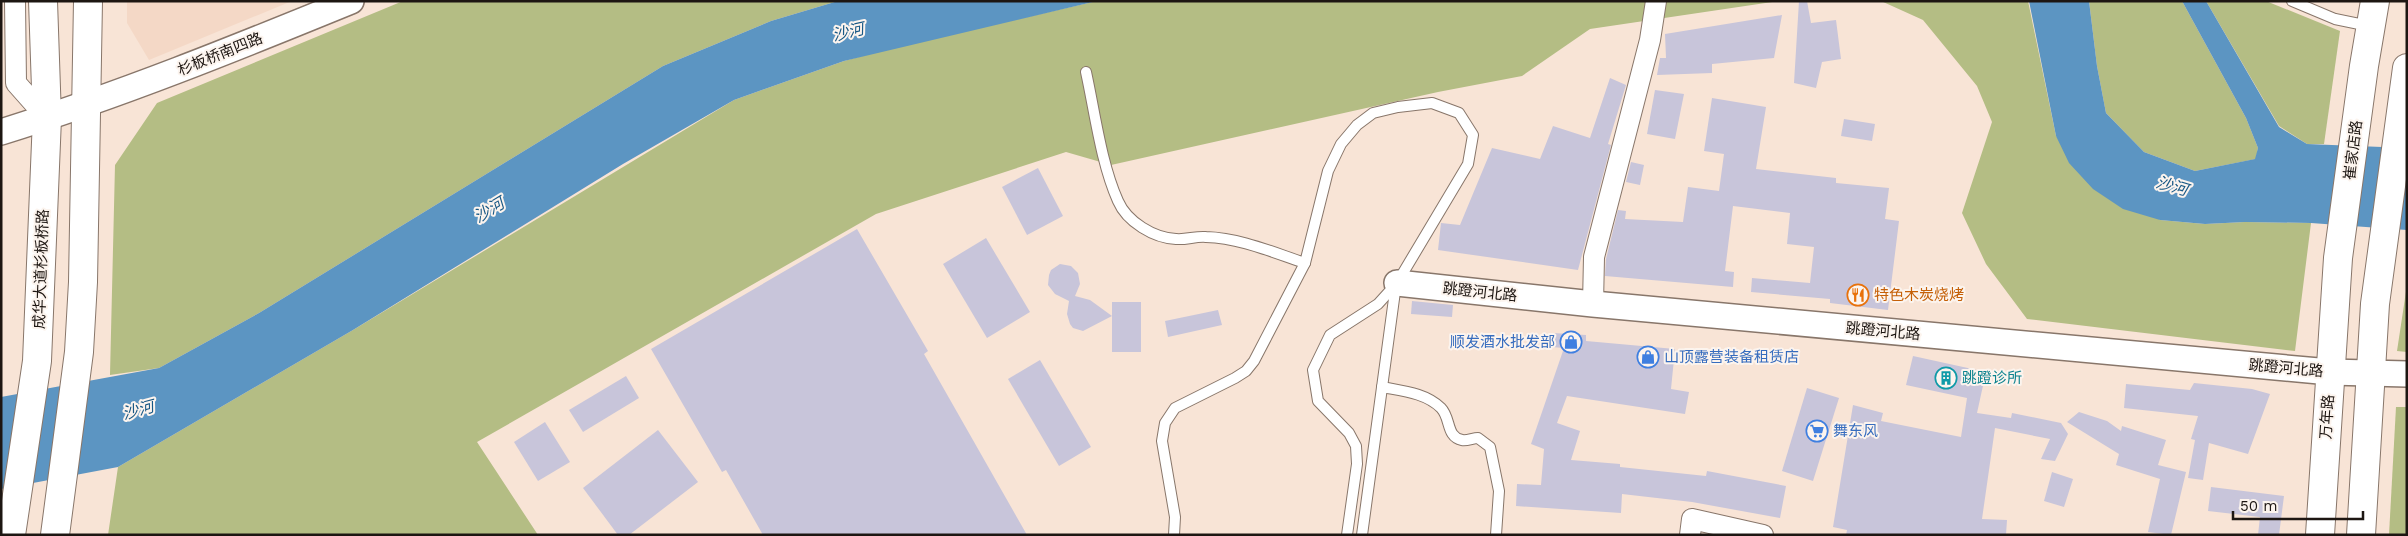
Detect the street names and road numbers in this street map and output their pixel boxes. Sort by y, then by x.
street label: 杉板桥南四路 [175,29,265,79]
street label: 崔家店路 [2340,119,2366,181]
street label: 成华大道杉板桥路 [30,209,52,329]
street label: 跳蹬河北路 [1442,279,1518,305]
street label: 跳蹬河北路 [1845,319,1921,343]
street label: 跳蹬河北路 [2248,356,2324,380]
street label: 万年路 [2316,394,2338,440]

